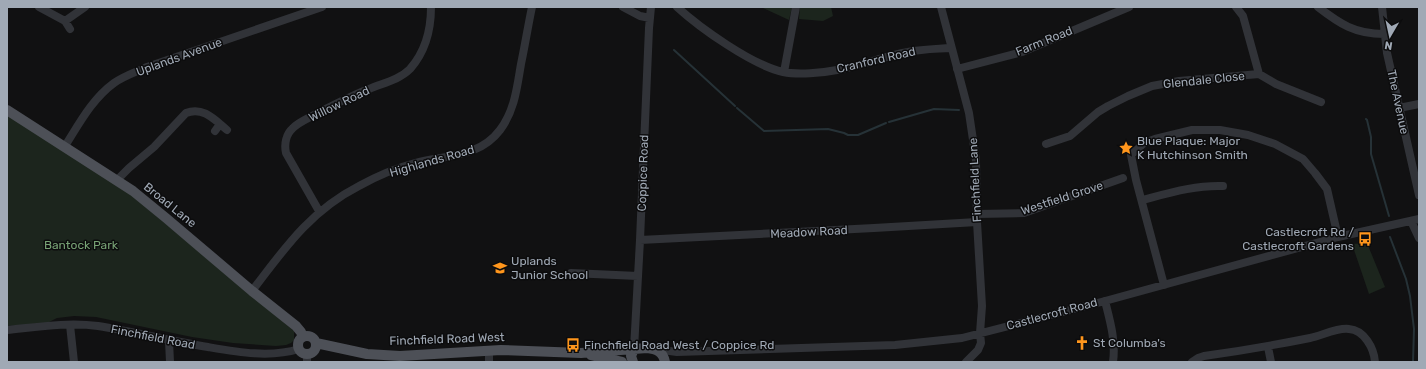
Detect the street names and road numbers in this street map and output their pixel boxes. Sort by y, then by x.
street label: Farm Road [1014,23,1074,59]
street label: Uplands Avenue [134,35,224,79]
street label: Cranford Road [835,44,917,76]
street label: Glendale Close [1162,69,1246,91]
street label: The Avenue [1384,69,1412,136]
street label: Willow Road [306,83,372,125]
street label: Coppice Road [635,134,651,212]
street label: Finchfield Lane [966,137,984,223]
street label: Highlands Road [388,142,476,180]
street label: Westfield Grove [1019,178,1105,218]
street label: Broad Lane [141,180,199,231]
street label: Meadow Road [770,223,848,241]
street label: Castlecroft Road [1005,295,1099,333]
street label: Finchfield Road [110,322,196,352]
street label: Finchfield Road West [389,330,505,348]

